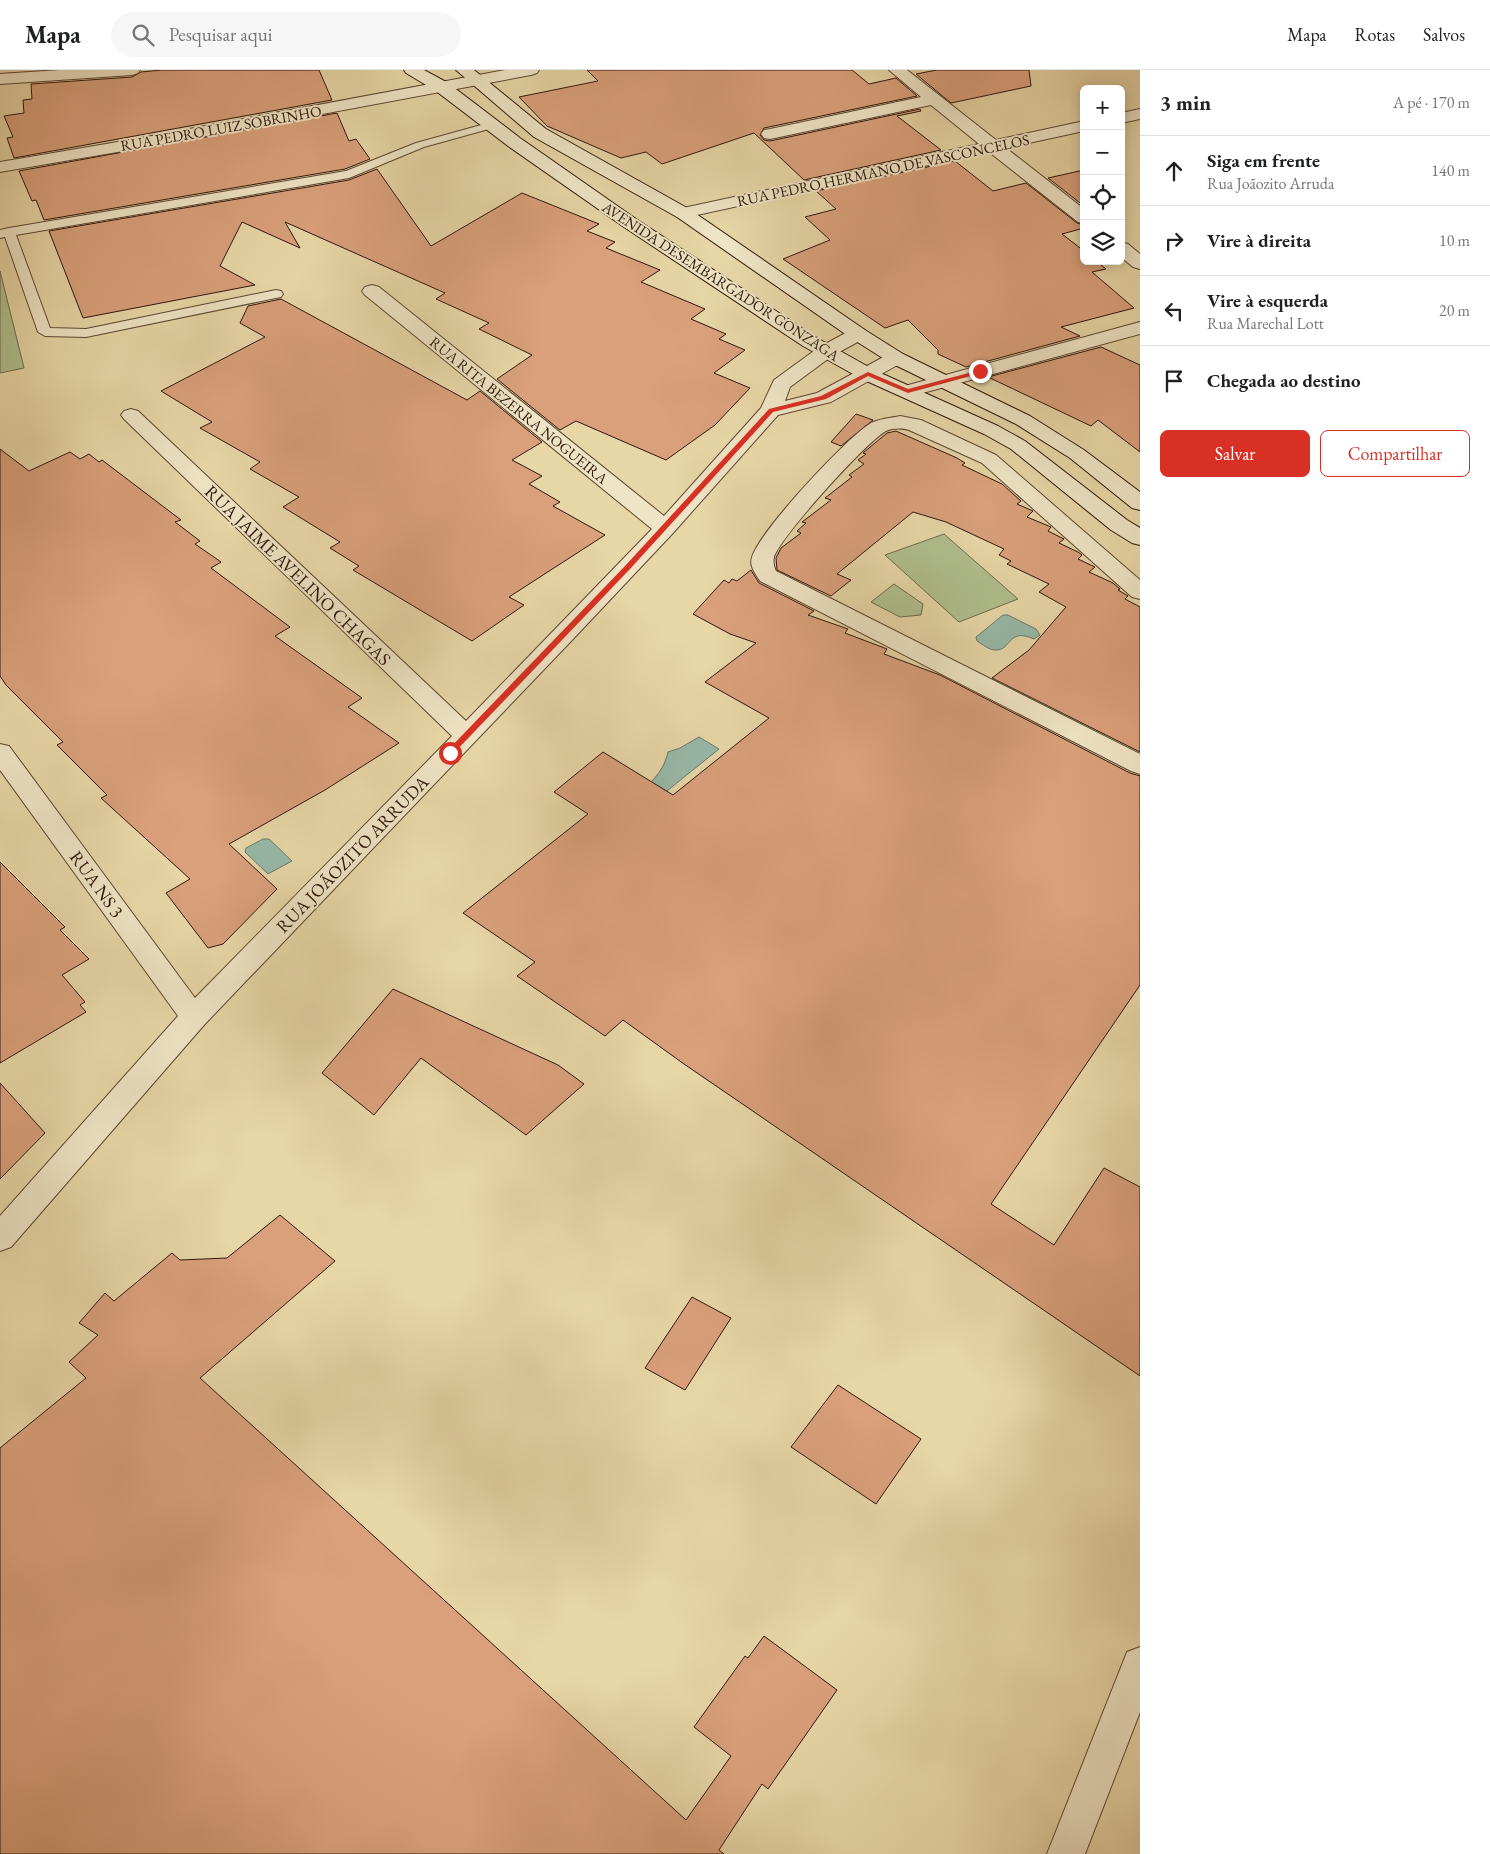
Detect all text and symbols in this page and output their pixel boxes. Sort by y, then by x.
search box [111,12,461,57]
text: Mapa [25,19,81,50]
icon: search [129,21,157,49]
text: Pesquisar aqui [169,22,272,47]
text: Mapa [1287,23,1327,46]
text: Rotas [1355,23,1395,46]
text: Salvos [1423,23,1465,46]
map controls [1080,85,1125,265]
button: + [1080,85,1125,130]
text: 3 min [1160,89,1211,116]
text: A pé · 170 m [1393,92,1470,113]
street label: RUA PEDRO LUIZ SOBRINHO [119,101,323,155]
street label: RUA PEDRO HERMANO DE VASCONCELOS [735,130,1031,210]
button: − [1080,130,1125,175]
text: Siga em frente [1207,148,1320,173]
icon: ahead [1160,157,1188,185]
text: 140 m [1431,160,1470,181]
text: Rua Joãozito Arruda [1207,173,1334,194]
button: locate [1080,175,1125,220]
street label: AVENIDA DESEMBARGADOR GONZAGA [598,197,844,365]
button: layers [1080,220,1125,265]
icon: right [1160,227,1188,255]
text: Vire à direita [1207,228,1311,253]
text: 10 m [1439,230,1470,251]
text: Vire à esquerda [1207,288,1328,313]
icon: left [1160,297,1188,325]
text: 20 m [1439,300,1470,321]
text: Rua Marechal Lott [1207,313,1324,334]
street label: RUA RITA BEZERRA NOGUEIRA [426,332,612,488]
route end [969,360,992,383]
icon: arrive [1160,367,1188,395]
text: Chegada ao destino [1207,368,1361,393]
button: Salvar [1160,430,1310,477]
button: Compartilhar [1320,430,1470,477]
street label: RUA JAIME AVELINO CHAGAS [200,480,396,670]
route start [439,742,462,765]
street label: RUA JOÃOZITO ARRUDA [271,770,434,938]
street label: RUA NS 3 [65,846,129,922]

